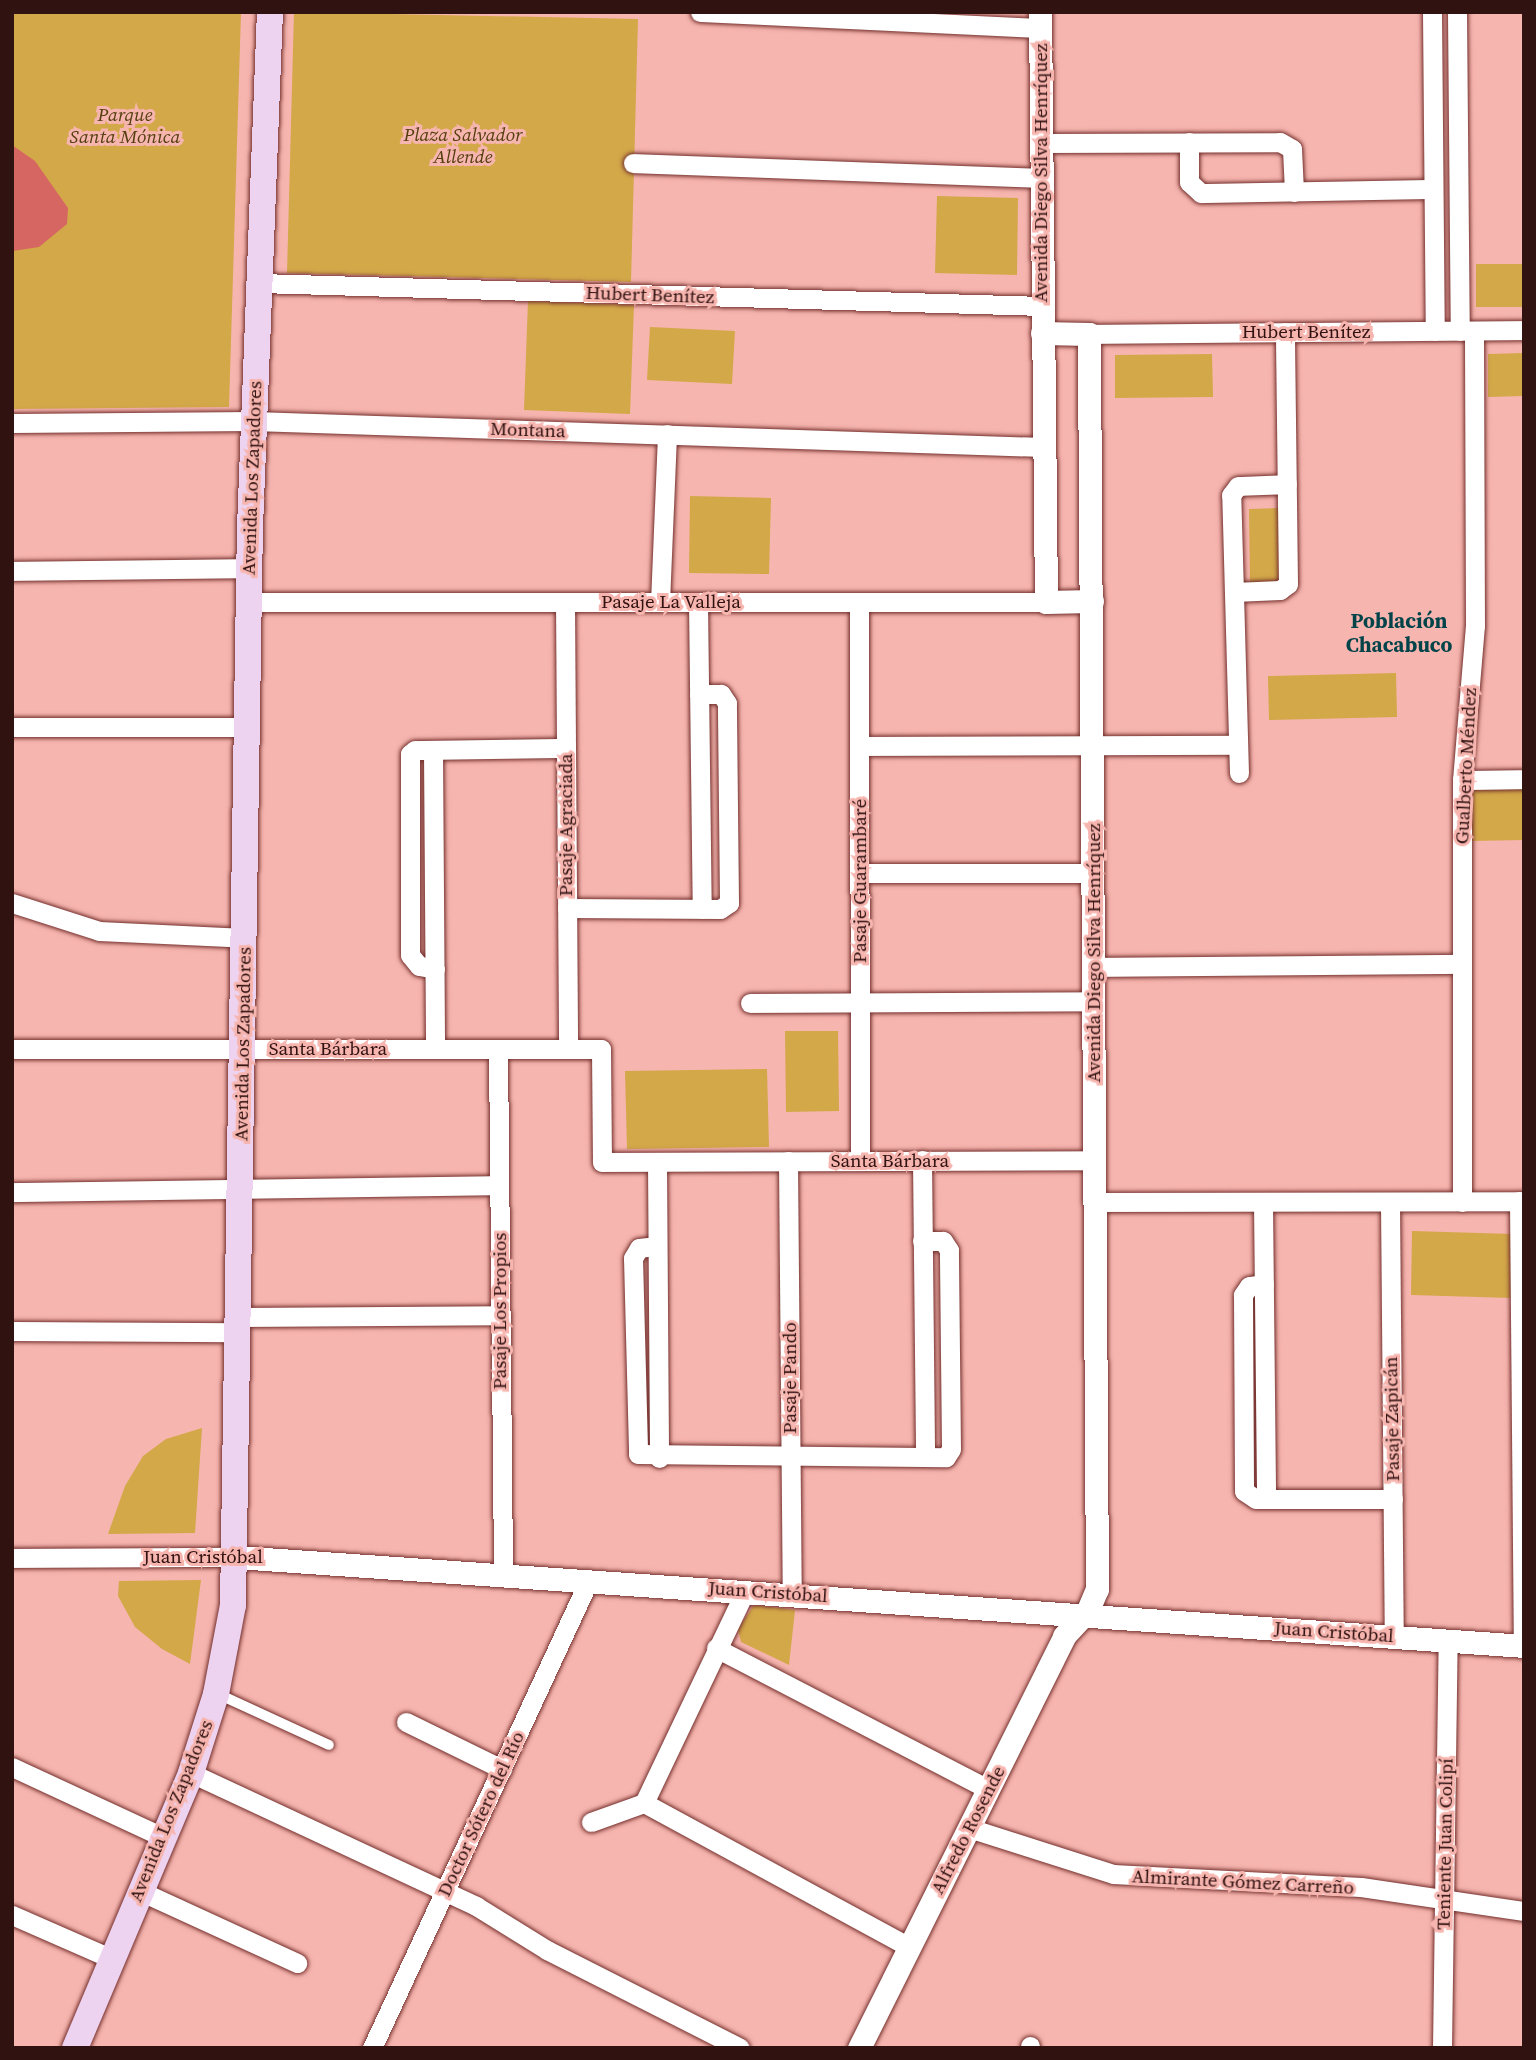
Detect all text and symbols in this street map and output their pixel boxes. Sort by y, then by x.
street label: Avenida Diego Silva Henríquez [1030,43,1052,303]
park label: Parque Santa Mónica [70,104,180,148]
park label: Plaza Salvador Allende [403,124,523,168]
street label: Hubert Benítez [585,281,715,309]
street label: Hubert Benítez [1242,321,1370,343]
street label: Avenida Los Zapadores [237,381,267,575]
street label: Montana [490,417,566,443]
street label: Pasaje La Valleja [601,591,741,613]
district label: Población Chacabuco [1346,608,1452,658]
street label: Gualberto Méndez [1451,687,1481,845]
street label: Pasaje Agraciada [555,754,577,896]
street label: Pasaje Guarambaré [849,799,871,963]
street label: Avenida Diego Silva Henríquez [1083,823,1105,1083]
street label: Avenida Los Zapadores [230,947,256,1141]
street label: Santa Bárbara [269,1038,387,1060]
street label: Santa Bárbara [831,1150,949,1172]
street label: Pasaje Los Propios [489,1232,511,1390]
street label: Pasaje Pando [779,1322,801,1434]
street label: Pasaje Zapicán [1380,1356,1404,1482]
street label: Juan Cristóbal [143,1546,263,1568]
street label: Juan Cristóbal [707,1576,829,1608]
street label: Juan Cristóbal [1273,1616,1395,1648]
street label: Avenida Los Zapadores [124,1717,218,1905]
street label: Doctor Sótero del Río [433,1728,529,1900]
street label: Teniente Juan Colipí [1432,1758,1458,1930]
street label: Alfredo Rosende [926,1762,1010,1898]
street label: Almirante Gómez Carreño [1131,1865,1355,1899]

